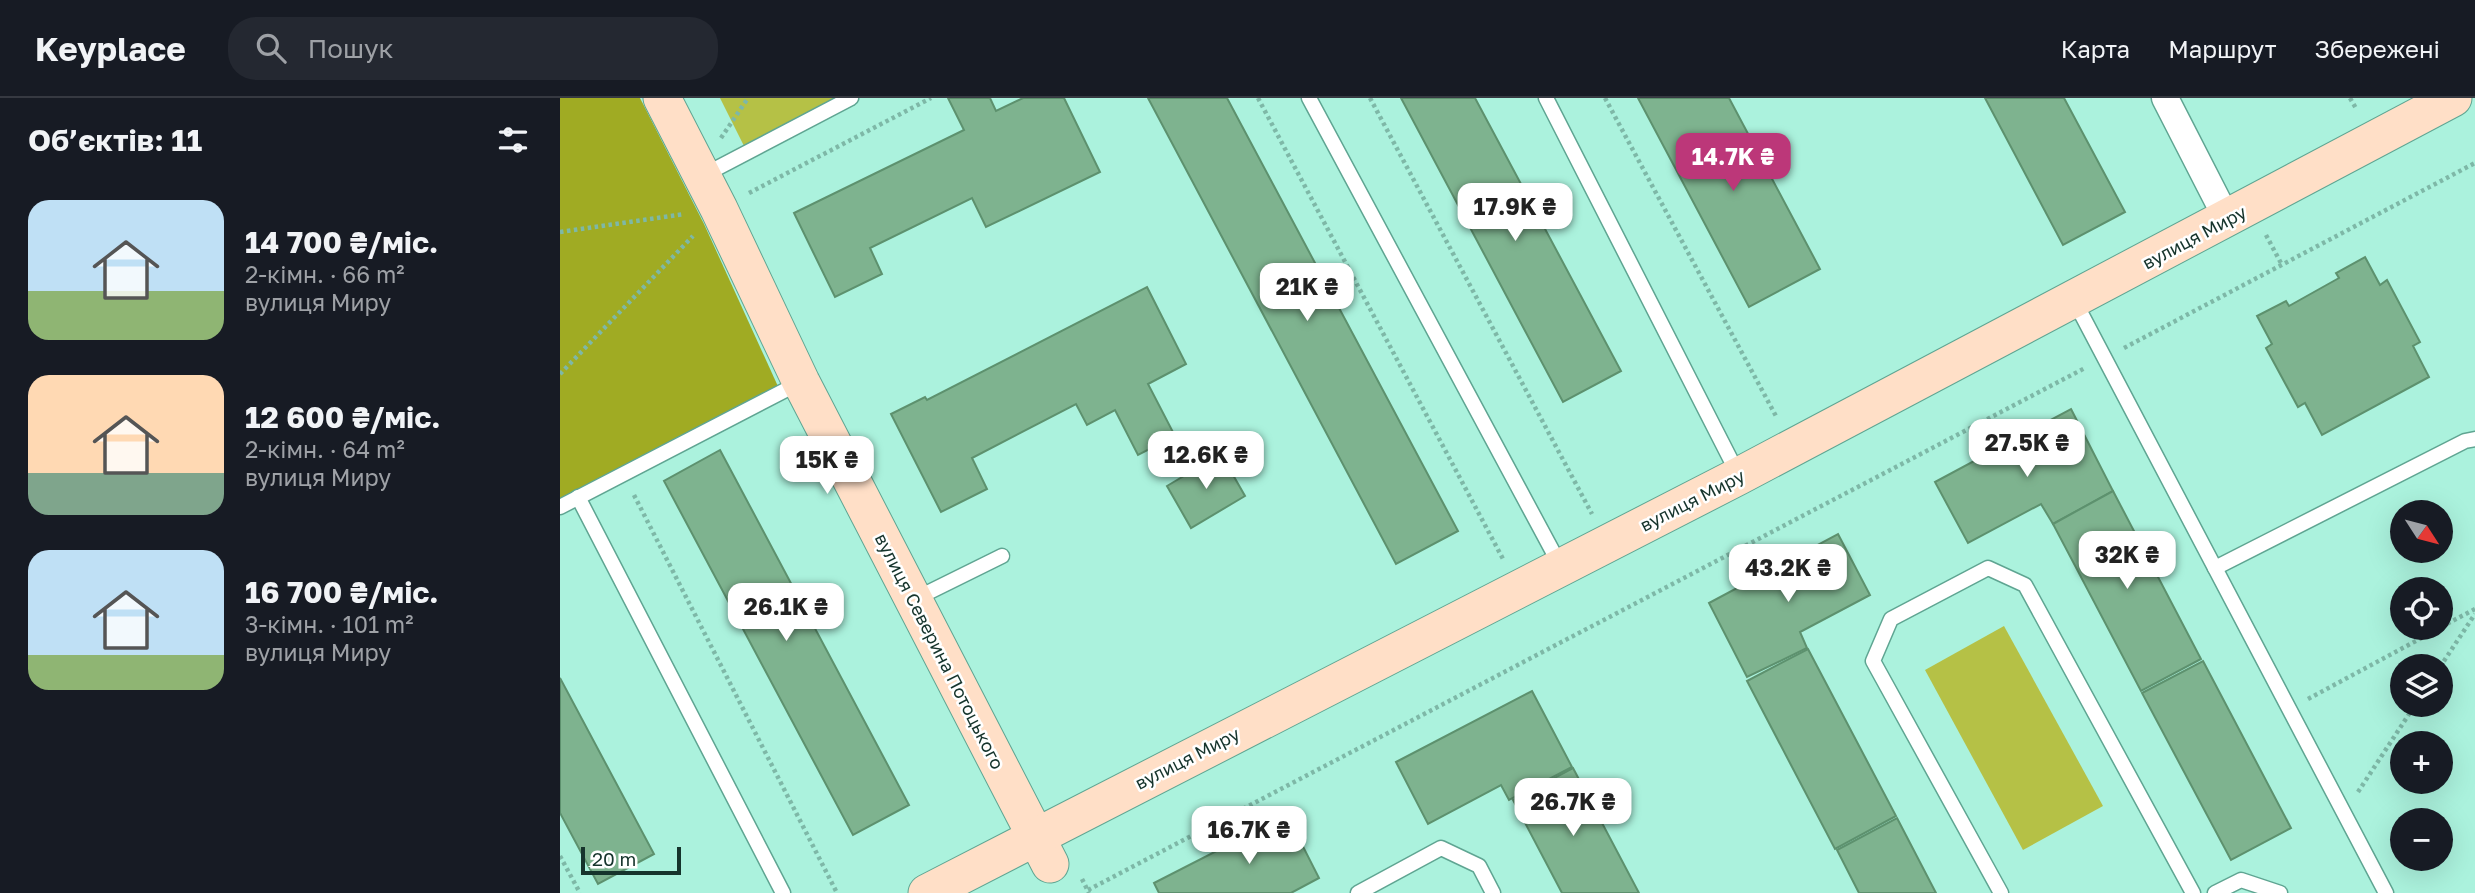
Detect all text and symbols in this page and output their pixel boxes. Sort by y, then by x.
search box [228,17,718,80]
text: Keyplace [35,29,186,68]
icon: search [252,29,290,67]
text: Пошук [308,33,393,64]
text: Карта [2061,34,2130,63]
text: Маршрут [2168,34,2277,63]
text: Збережені [2315,34,2440,63]
icon: filters [494,121,532,159]
text: Об’єктів: 11 [28,122,202,158]
pin: 14.7K ₴ [1668,134,1798,193]
text: 14.7K ₴ [1692,142,1774,170]
pin: 17.9K ₴ [1450,184,1580,243]
text: 17.9K ₴ [1474,192,1556,220]
street label: вулиця Миру [2138,200,2250,274]
text: 14 700 ₴/міс. [245,224,438,260]
icon: home [84,228,168,312]
text: 2-кімн. · 66 m² [245,260,405,288]
pin: 21K ₴ [1258,264,1356,323]
text: 21K ₴ [1276,272,1338,300]
text: вулиця Миру [245,288,391,316]
text: 12 600 ₴/міс. [245,399,441,435]
icon: home [84,403,168,487]
pin: 27.5K ₴ [1962,420,2092,479]
text: 27.5K ₴ [1985,428,2069,456]
pin: 12.6K ₴ [1141,432,1271,491]
text: 2-кімн. · 64 m² [245,435,405,463]
pin: 15K ₴ [778,436,876,496]
text: 12.6K ₴ [1164,440,1248,468]
text: 15K ₴ [796,445,858,473]
text: вулиця Миру [245,463,391,491]
street label: вулиця Миру [1636,464,1748,536]
north arrow [2390,500,2454,564]
map controls [2390,500,2453,871]
street label: вулиця Северина Потоцького [871,529,1009,773]
pin: 32K ₴ [2078,532,2176,591]
text: 32K ₴ [2095,540,2159,568]
pin: 43.2K ₴ [1723,545,1853,604]
text: 43.2K ₴ [1745,553,1831,581]
text: 16 700 ₴/міс. [245,574,439,610]
button: locate [2390,577,2453,640]
icon: home [84,578,168,662]
pin: 26.1K ₴ [721,584,851,643]
text: 26.1K ₴ [744,592,828,620]
text: 3-кімн. · 101 m² [245,610,413,638]
text: вулиця Миру [245,638,391,666]
button: layers [2390,654,2453,717]
street label: вулиця Миру [1131,722,1243,794]
button: + [2390,731,2453,794]
pin: 26.7K ₴ [1508,778,1638,838]
text: 26.7K ₴ [1531,787,1616,815]
pin: 16.7K ₴ [1184,806,1314,866]
button: − [2390,808,2453,871]
text: 16.7K ₴ [1208,815,1290,843]
scale bar [581,844,681,876]
text: 20 m [592,847,636,870]

